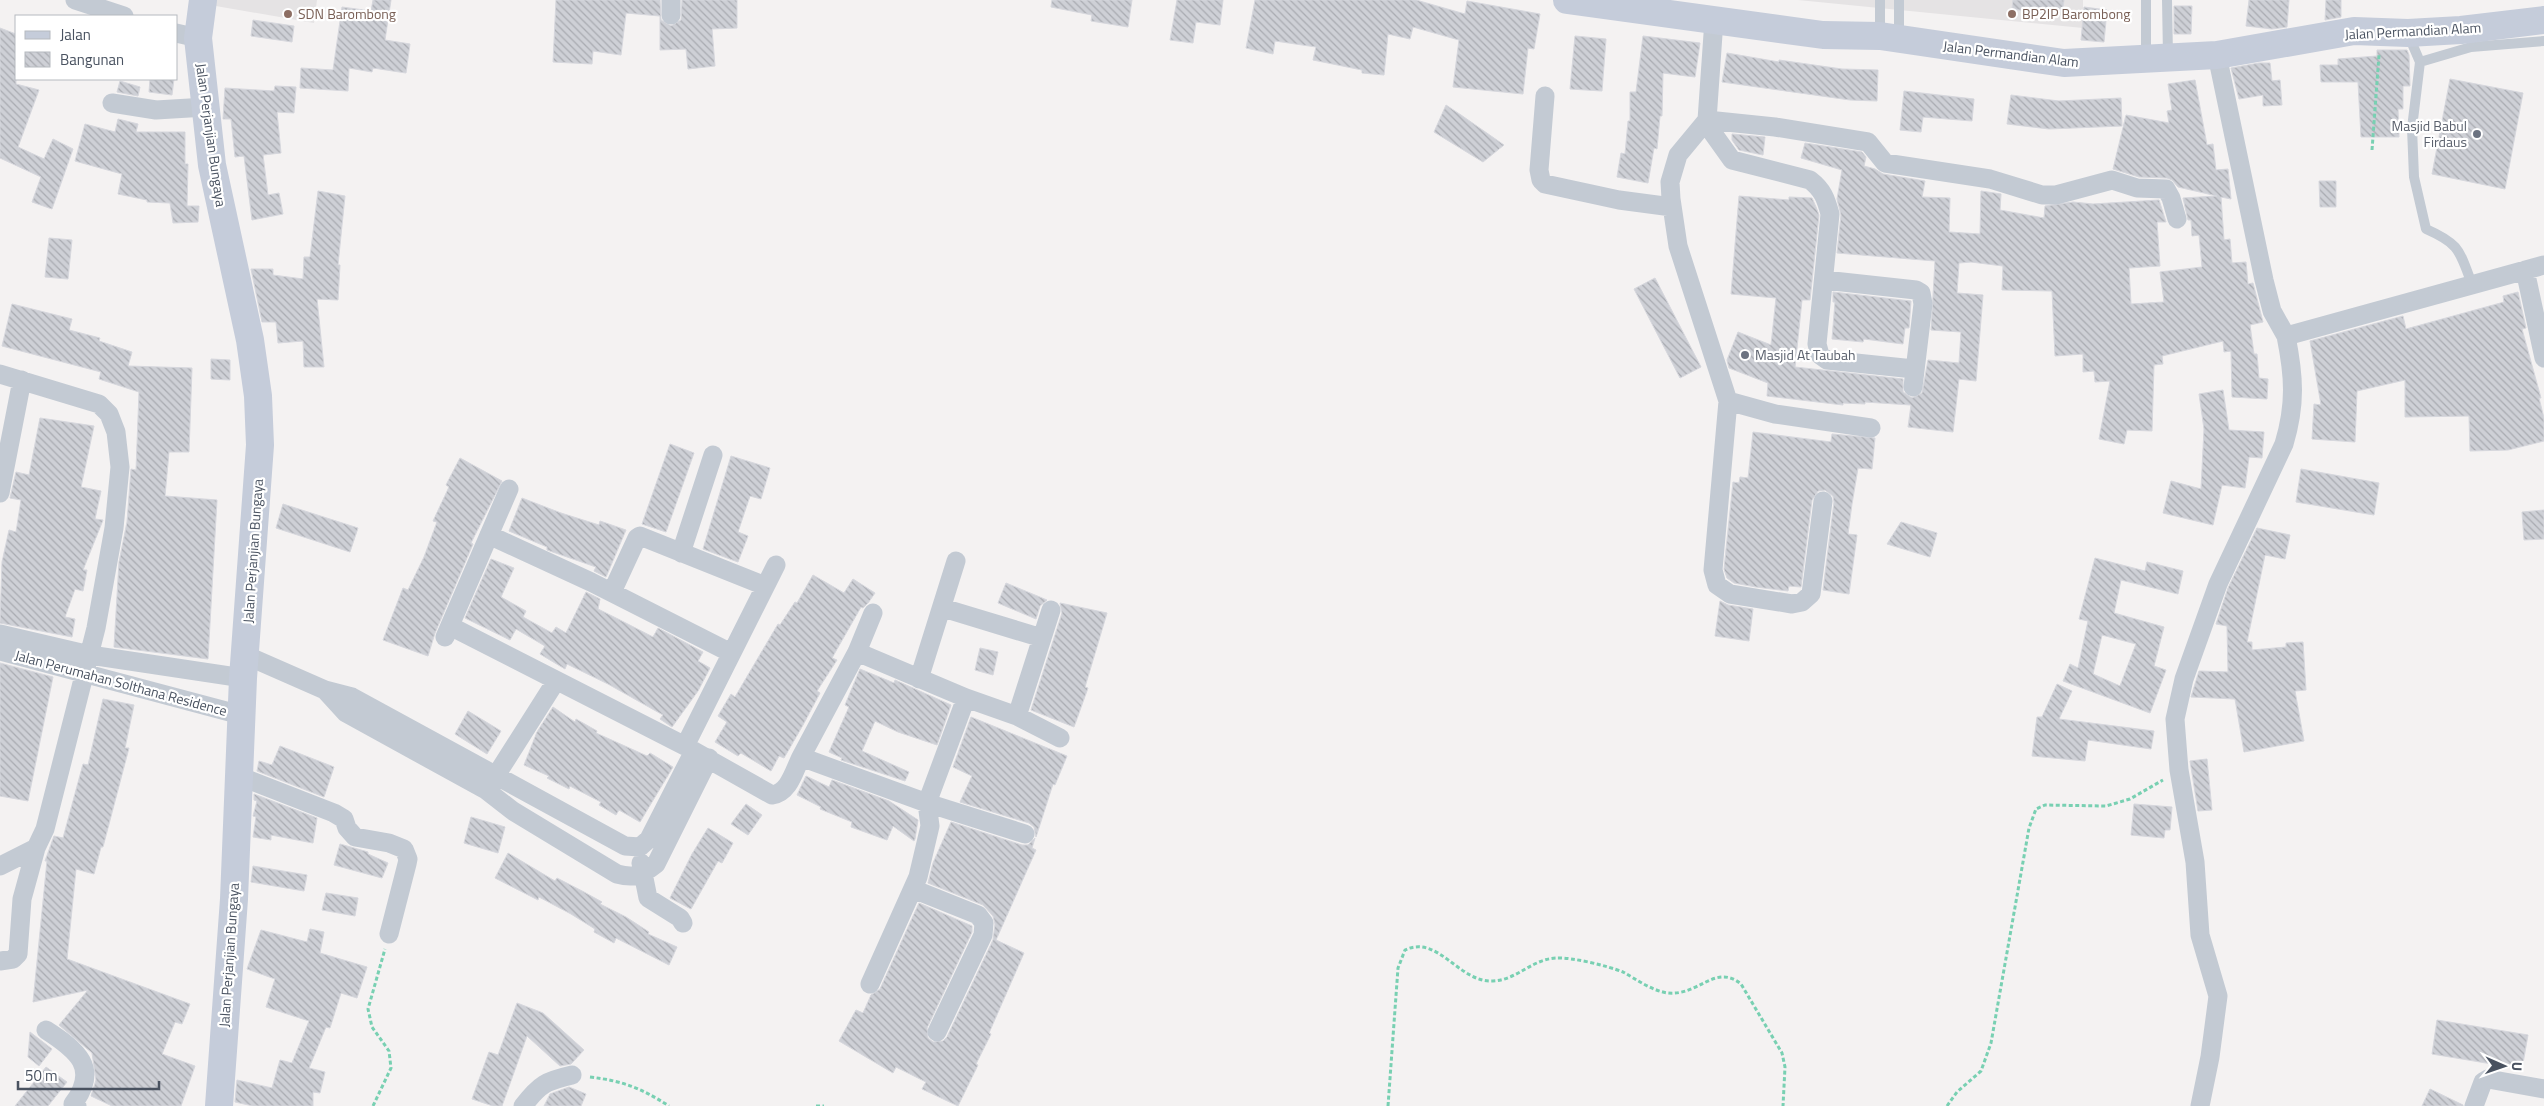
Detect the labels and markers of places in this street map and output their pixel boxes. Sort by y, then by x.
place label: SDN Barombong [298,3,396,24]
place label: BP2IP Barombong [2022,3,2131,24]
marker: SDN Barombong [282,8,294,20]
marker: BP2IP Barombong [2006,8,2018,20]
place label: Masjid Babul Firdaus [2391,115,2467,152]
marker: Masjid Babul Firdaus [2471,128,2483,140]
place label: Masjid At Taubah [1755,344,1856,365]
marker: Masjid At Taubah [1739,349,1751,361]

